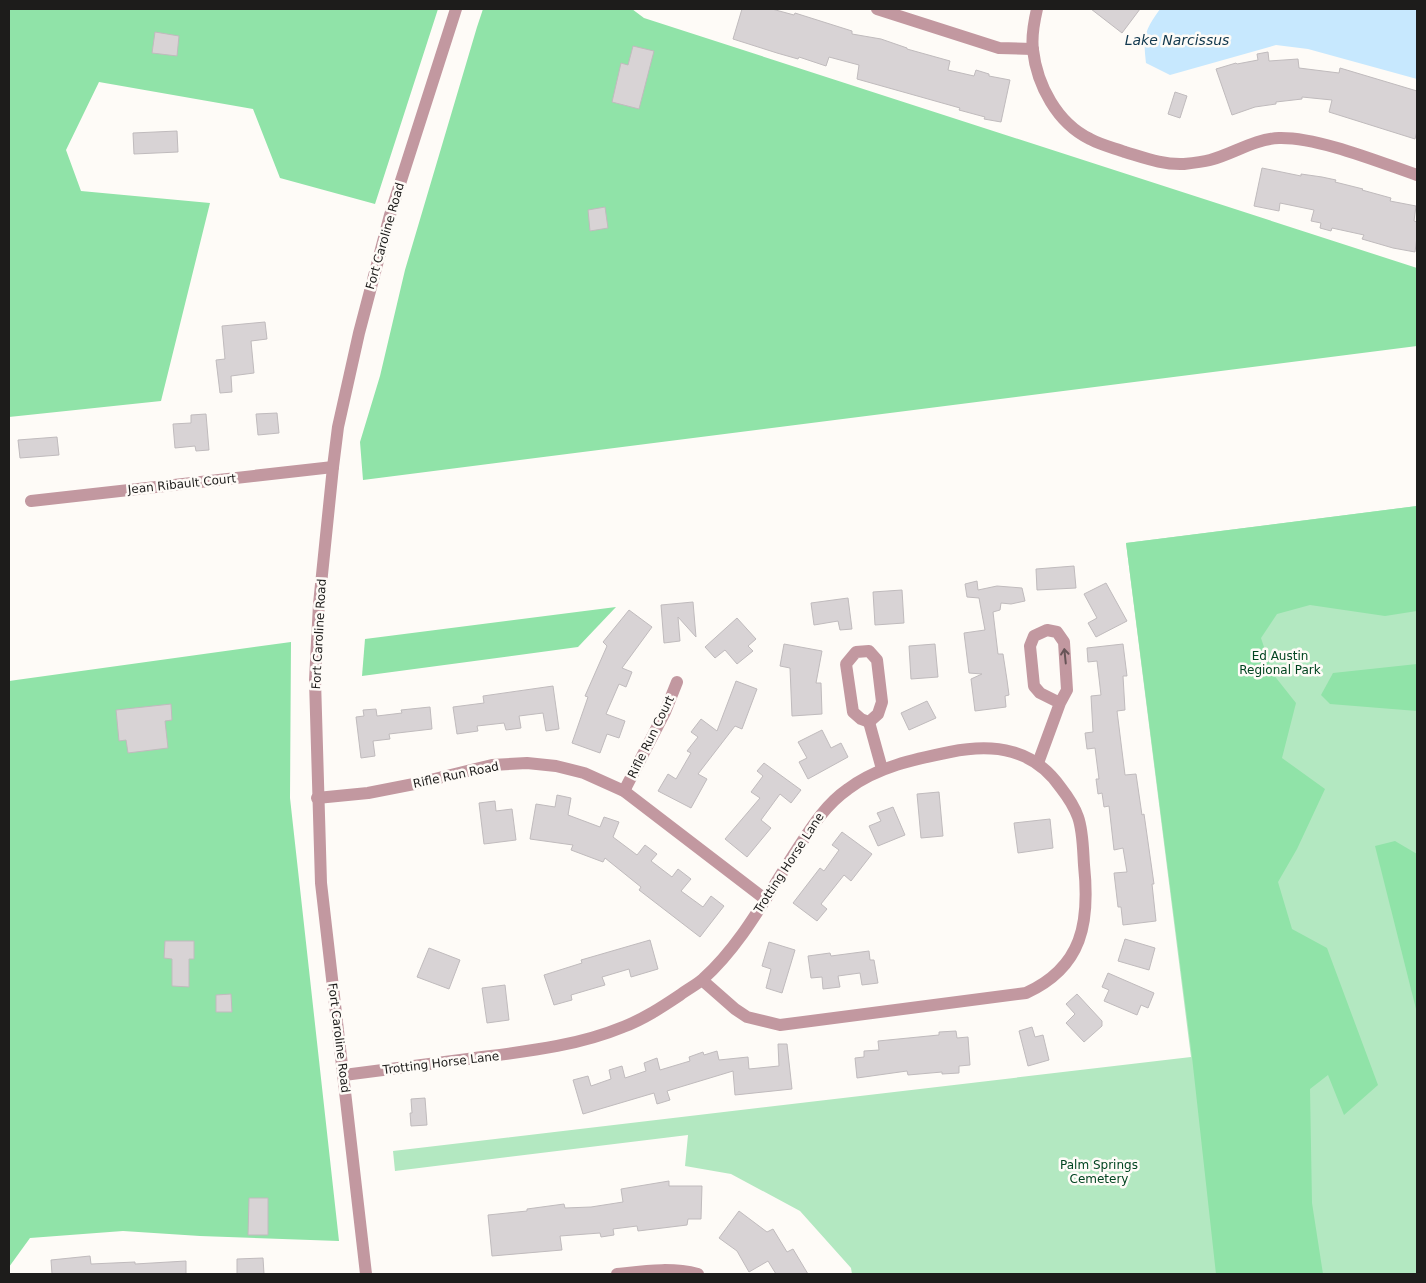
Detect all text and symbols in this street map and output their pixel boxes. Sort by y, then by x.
water label: Lake Narcissus [1125,32,1229,48]
street label: Fort Caroline Road [363,181,407,291]
street label: Jean Ribault Court [126,471,237,497]
street label: Fort Caroline Road [309,578,329,690]
one-way arrow [1060,649,1070,665]
park label: Ed Austin Regional Park [1239,649,1321,677]
street label: Rifle Run Court [625,693,677,781]
street label: Rifle Run Road [412,759,500,791]
street label: Trotting Horse Lane [751,810,827,917]
street label: Fort Caroline Road [325,982,353,1094]
street label: Trotting Horse Lane [381,1049,500,1077]
park label: Palm Springs Cemetery [1060,1158,1138,1186]

